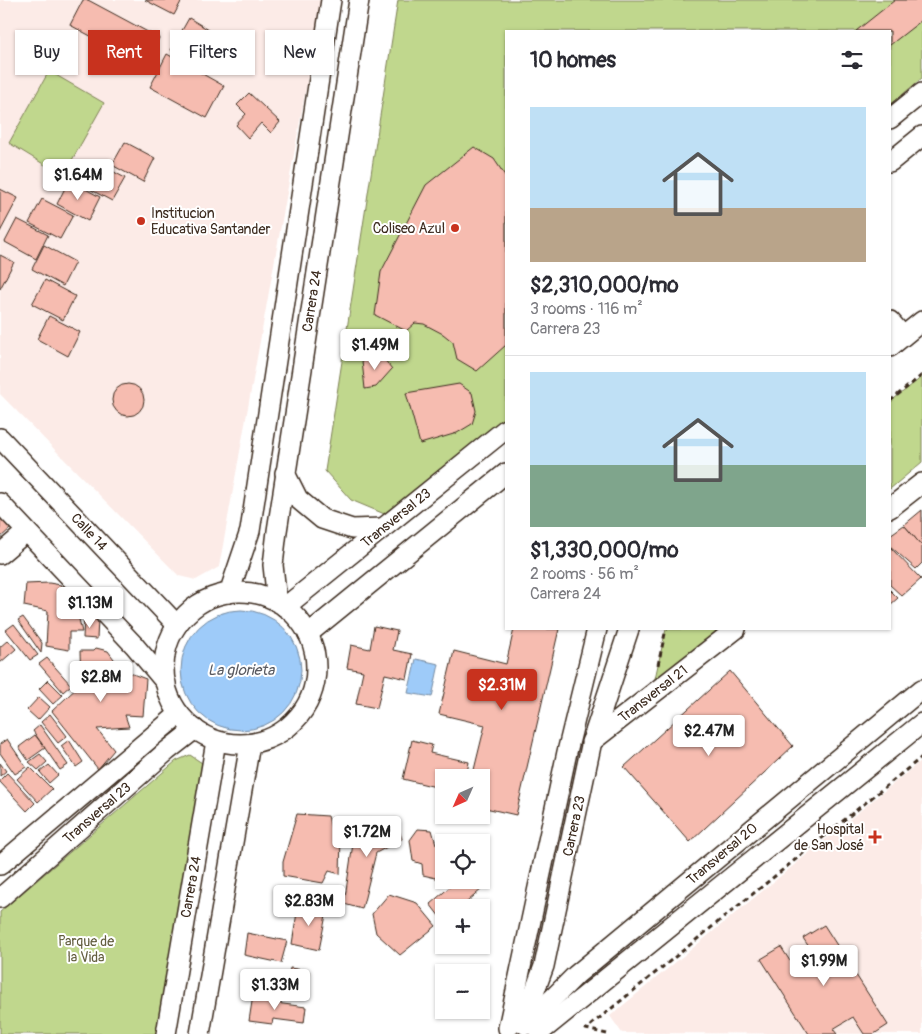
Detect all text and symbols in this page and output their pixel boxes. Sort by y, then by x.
chip: Buy [15,30,78,75]
chip: Rent [88,30,160,75]
chip: Filters [170,30,255,75]
chip: New [265,30,334,75]
icon: filters [838,46,866,74]
text: 10 homes [530,47,616,74]
icon: home [653,139,743,229]
pin: $1.64M [37,158,119,201]
text: $1.64M [54,165,102,185]
place label: Institucion Educativa Santander [151,205,270,238]
marker: Institucion Educativa Santander [135,215,147,227]
place label: Coliseo Azul [373,220,445,237]
marker: Coliseo Azul [449,222,461,234]
street label: Carrera 24 [299,269,325,333]
text: $2,310,000/mo [530,272,679,299]
text: 3 rooms · 116 m² [530,299,643,319]
text: Carrera 23 [530,319,600,339]
pin: $1.49M [334,328,416,371]
text: $1.49M [351,335,399,355]
icon: home [653,405,743,495]
street label: Transversal 23 [358,485,434,551]
street label: Calle 14 [67,510,111,554]
text: $1,330,000/mo [530,537,679,564]
text: 2 rooms · 56 m² [530,564,639,584]
text: Carrera 24 [530,584,601,604]
pin: $1.13M [49,586,131,629]
text: $1.13M [67,593,113,613]
pin: $2.8M [66,660,136,703]
water label: La glorieta [208,661,275,680]
street label: Transversal 21 [615,662,691,726]
text: $2.8M [81,667,121,687]
pin: $2.31M [461,668,543,711]
text: $2.31M [478,675,526,695]
pin: $2.47M [668,714,750,757]
text: $2.47M [684,721,734,741]
north arrow [435,769,490,824]
map controls [435,769,490,1019]
street label: Transversal 23 [59,779,135,847]
street label: Carrera 23 [559,794,589,858]
pin: $1.72M [326,816,408,858]
street label: Transversal 20 [683,820,761,888]
place label: Hospital de San José [794,821,864,854]
text: $1.72M [343,822,391,842]
marker: Hospital de San José [868,830,882,844]
button: locate [435,834,490,889]
street label: Carrera 24 [177,855,205,919]
pin: $2.83M [268,884,350,927]
text: $2.83M [284,891,334,911]
button: + [435,899,490,954]
park label: Parque de la Vida [58,933,114,966]
pin: $1.99M [783,944,865,987]
text: $1.99M [801,951,847,971]
button: − [435,964,490,1019]
pin: $1.33M [234,968,316,1011]
text: $1.33M [251,975,299,995]

